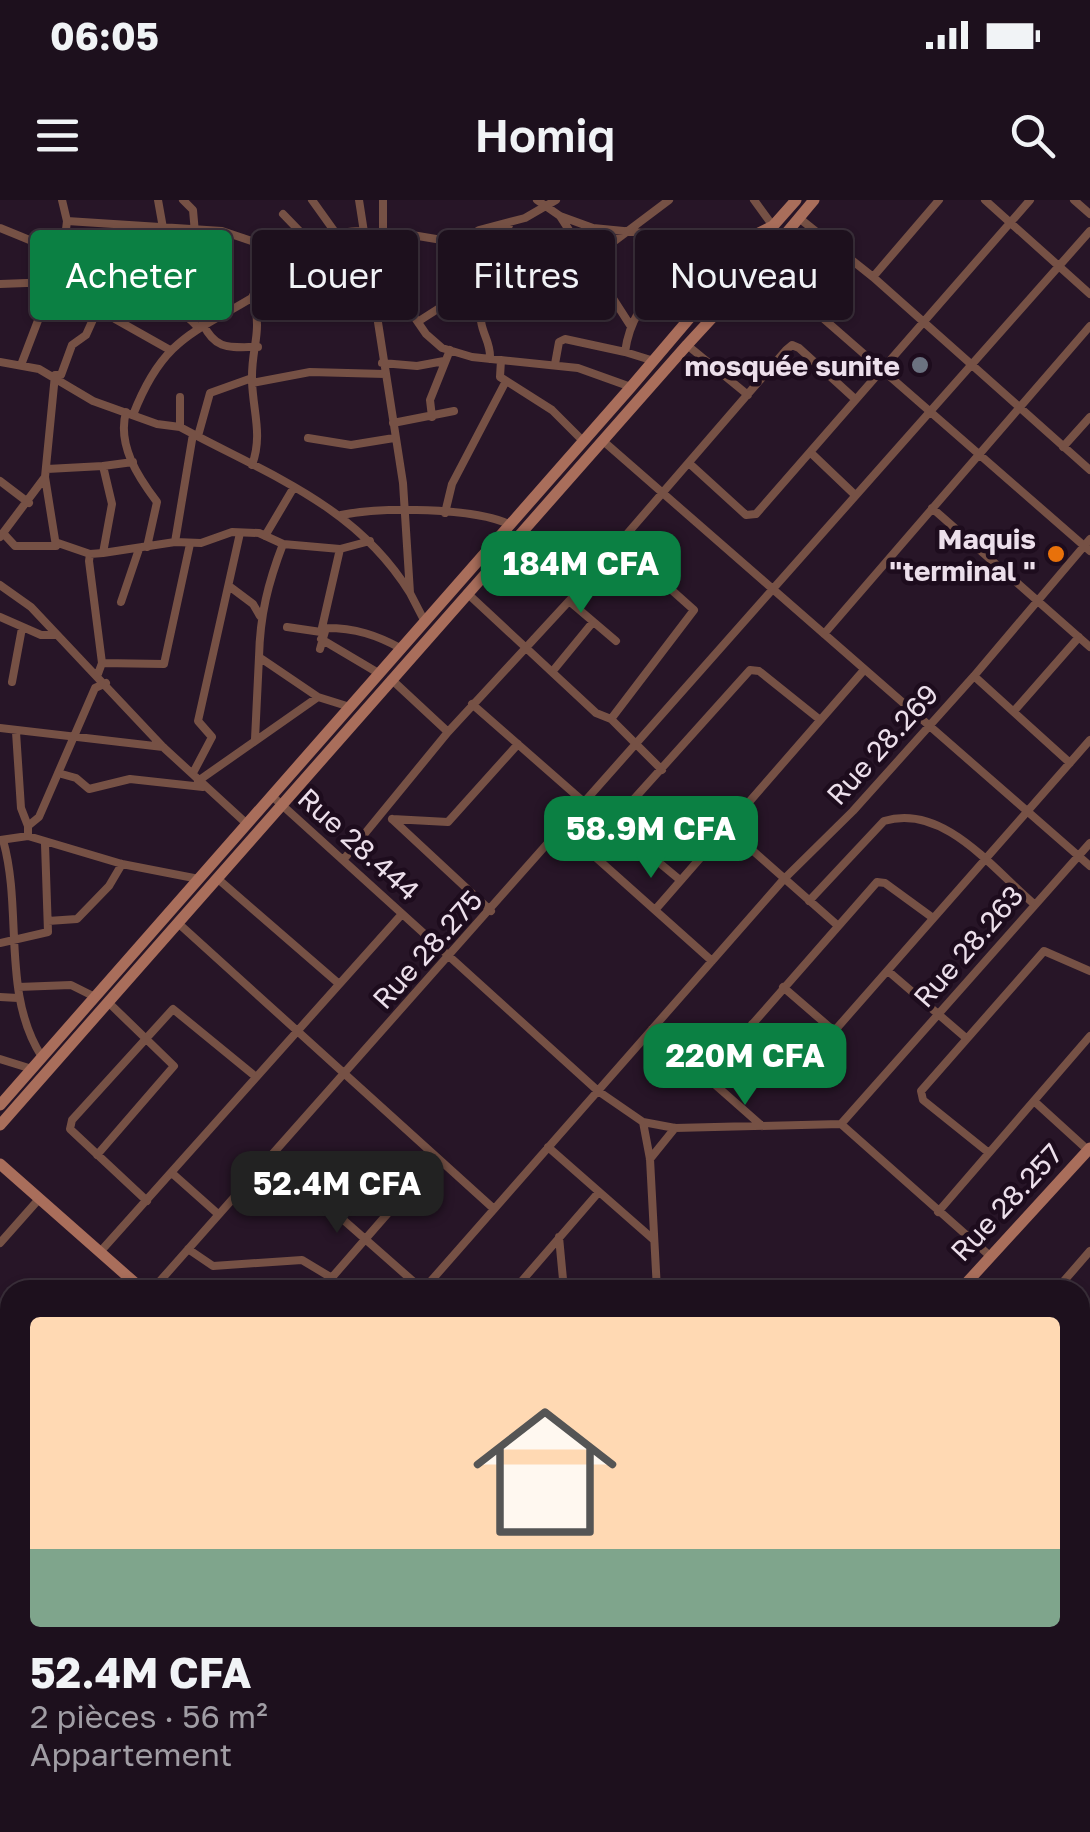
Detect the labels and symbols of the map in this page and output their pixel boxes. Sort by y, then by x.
place label: mosquée sunite [684,349,900,382]
marker: mosquée sunite [909,354,931,376]
place label: Maquis "terminal " [889,522,1036,587]
pin: 184M CFA [478,531,684,616]
marker: Maquis "terminal " [1045,543,1067,565]
street label: Rue 28.269 [819,677,945,811]
street label: Rue 28.444 [292,781,426,907]
pin: 58.9M CFA [537,796,765,881]
street label: Rue 28.263 [906,879,1030,1013]
street label: Rue 28.275 [365,883,489,1015]
pin: 220M CFA [642,1023,848,1108]
street label: Rue 28.257 [944,1137,1068,1267]
pin: 52.4M CFA [223,1151,451,1236]

